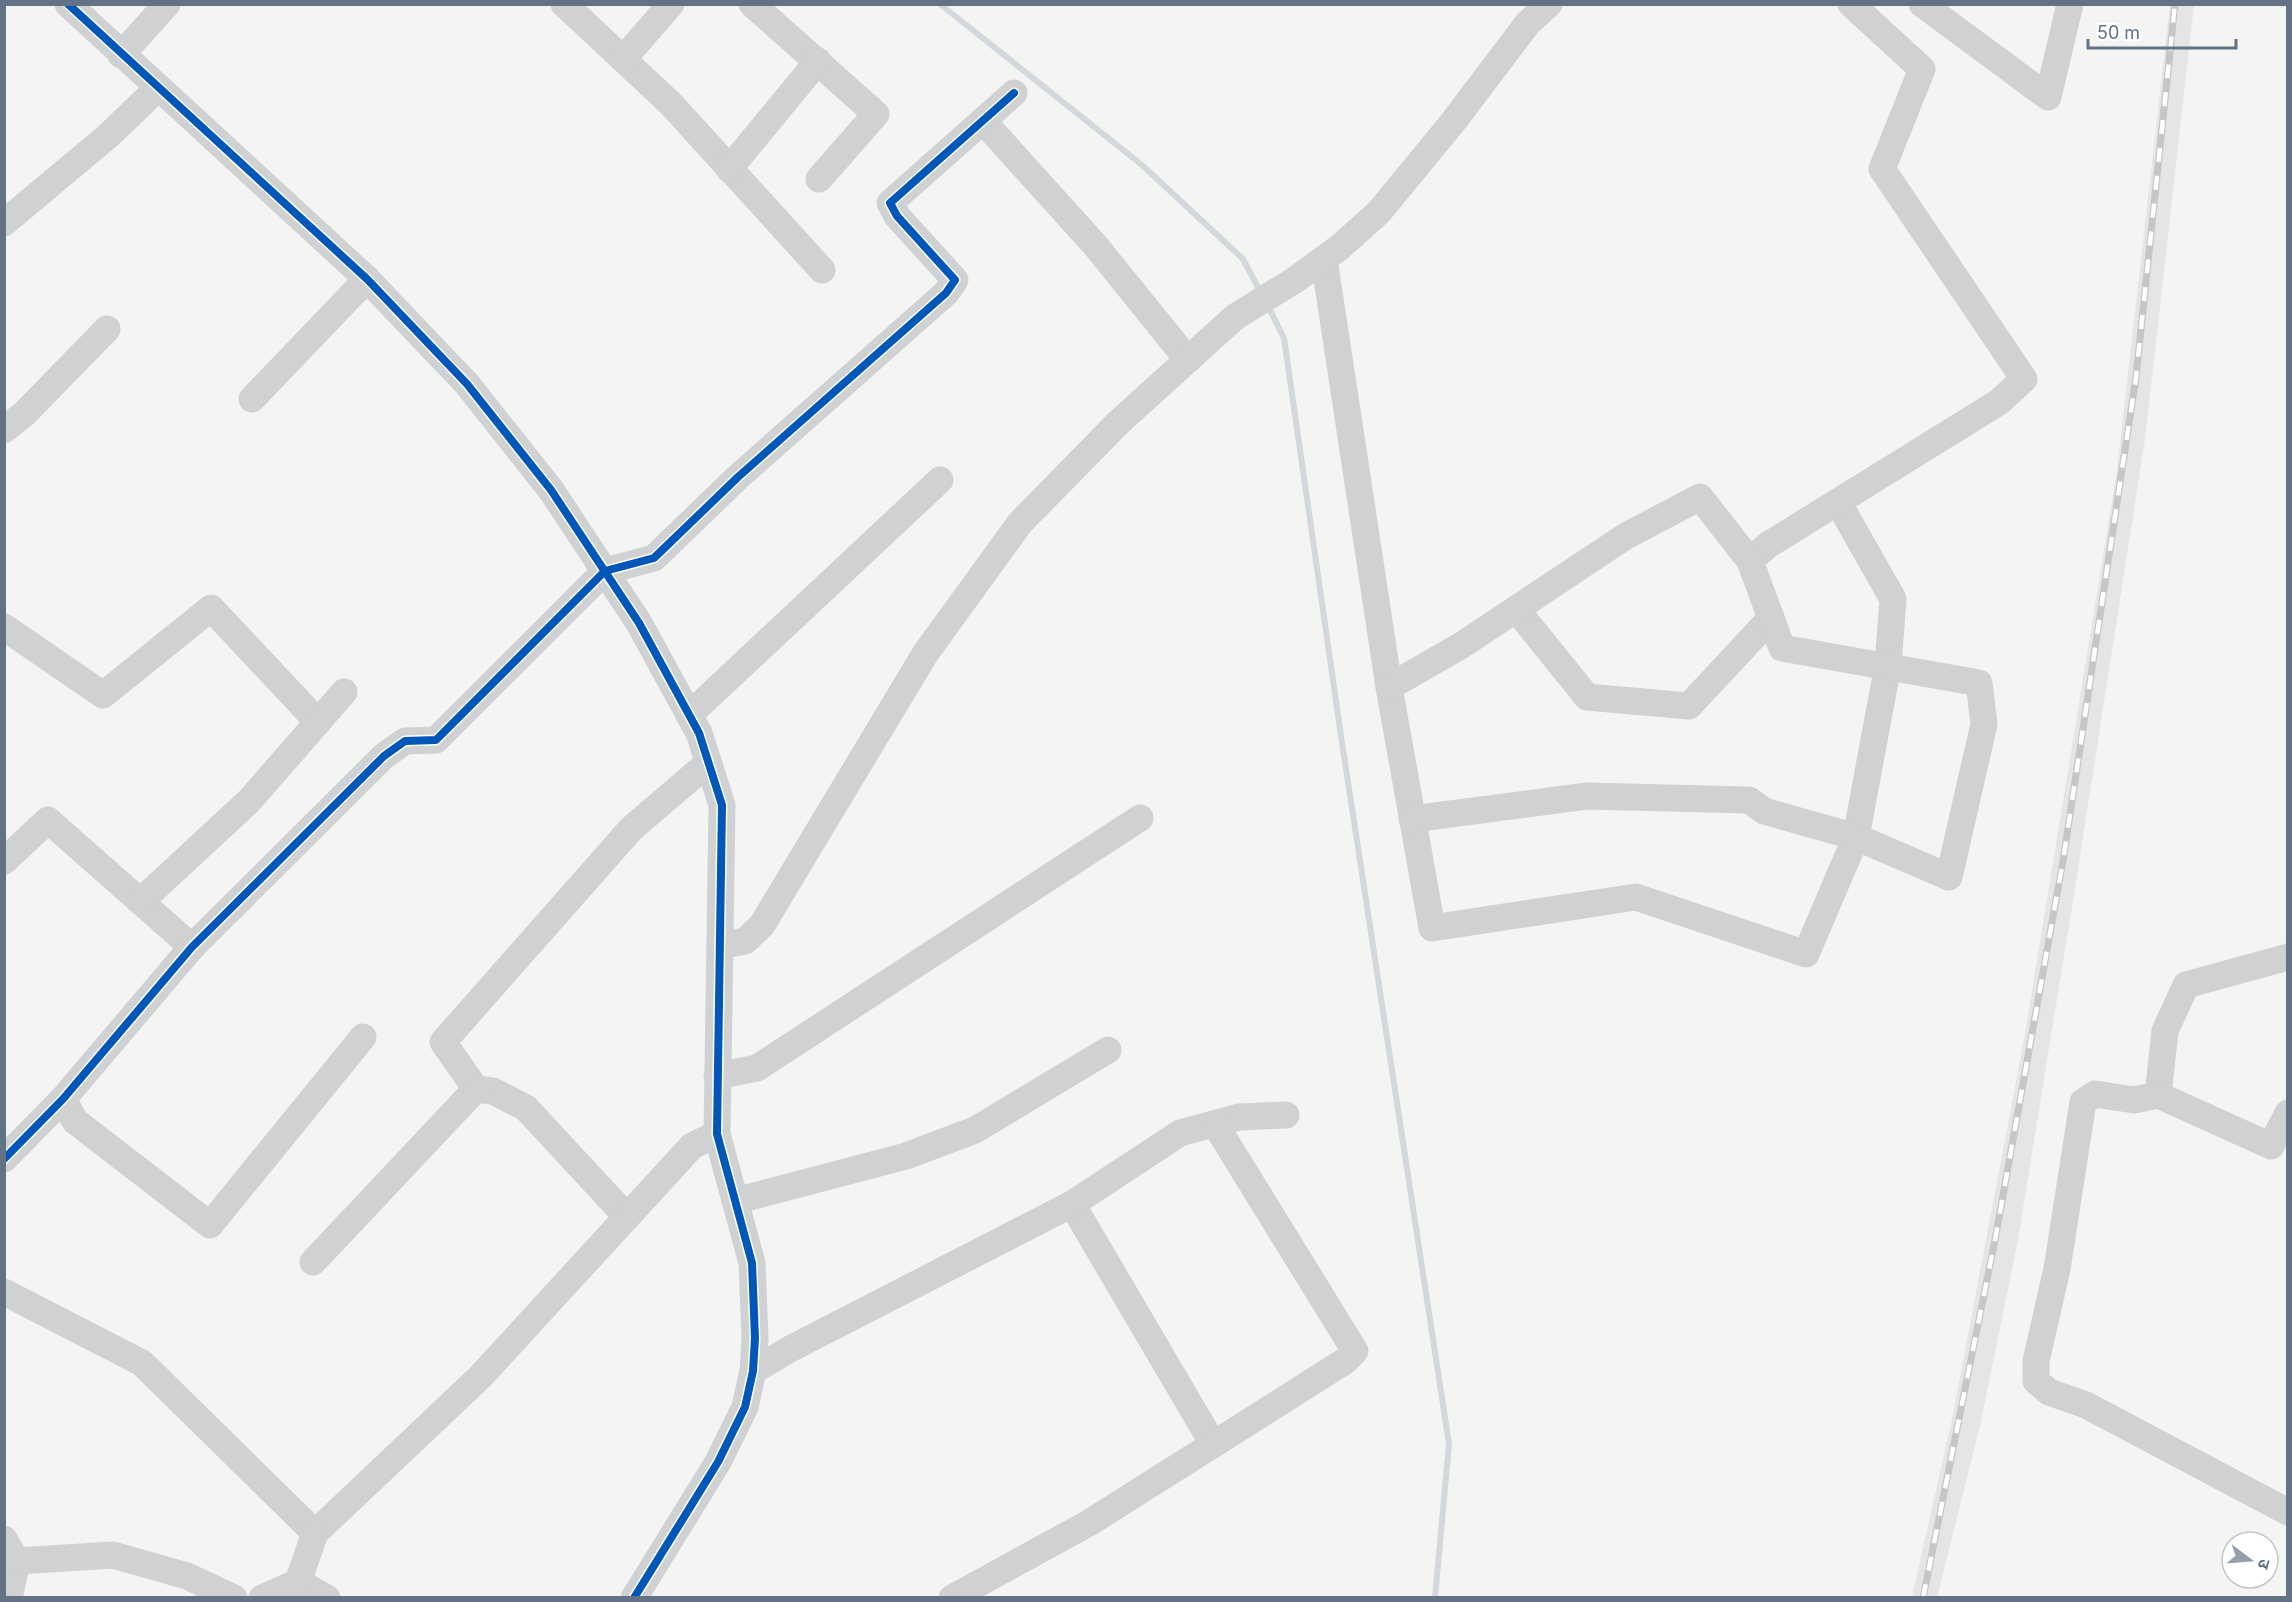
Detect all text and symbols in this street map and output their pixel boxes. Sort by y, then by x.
scale bar [2088,12,2236,50]
text: 50 m [2097,22,2140,43]
north arrow [2220,1530,2280,1590]
text: उ [2253,1557,2275,1572]

